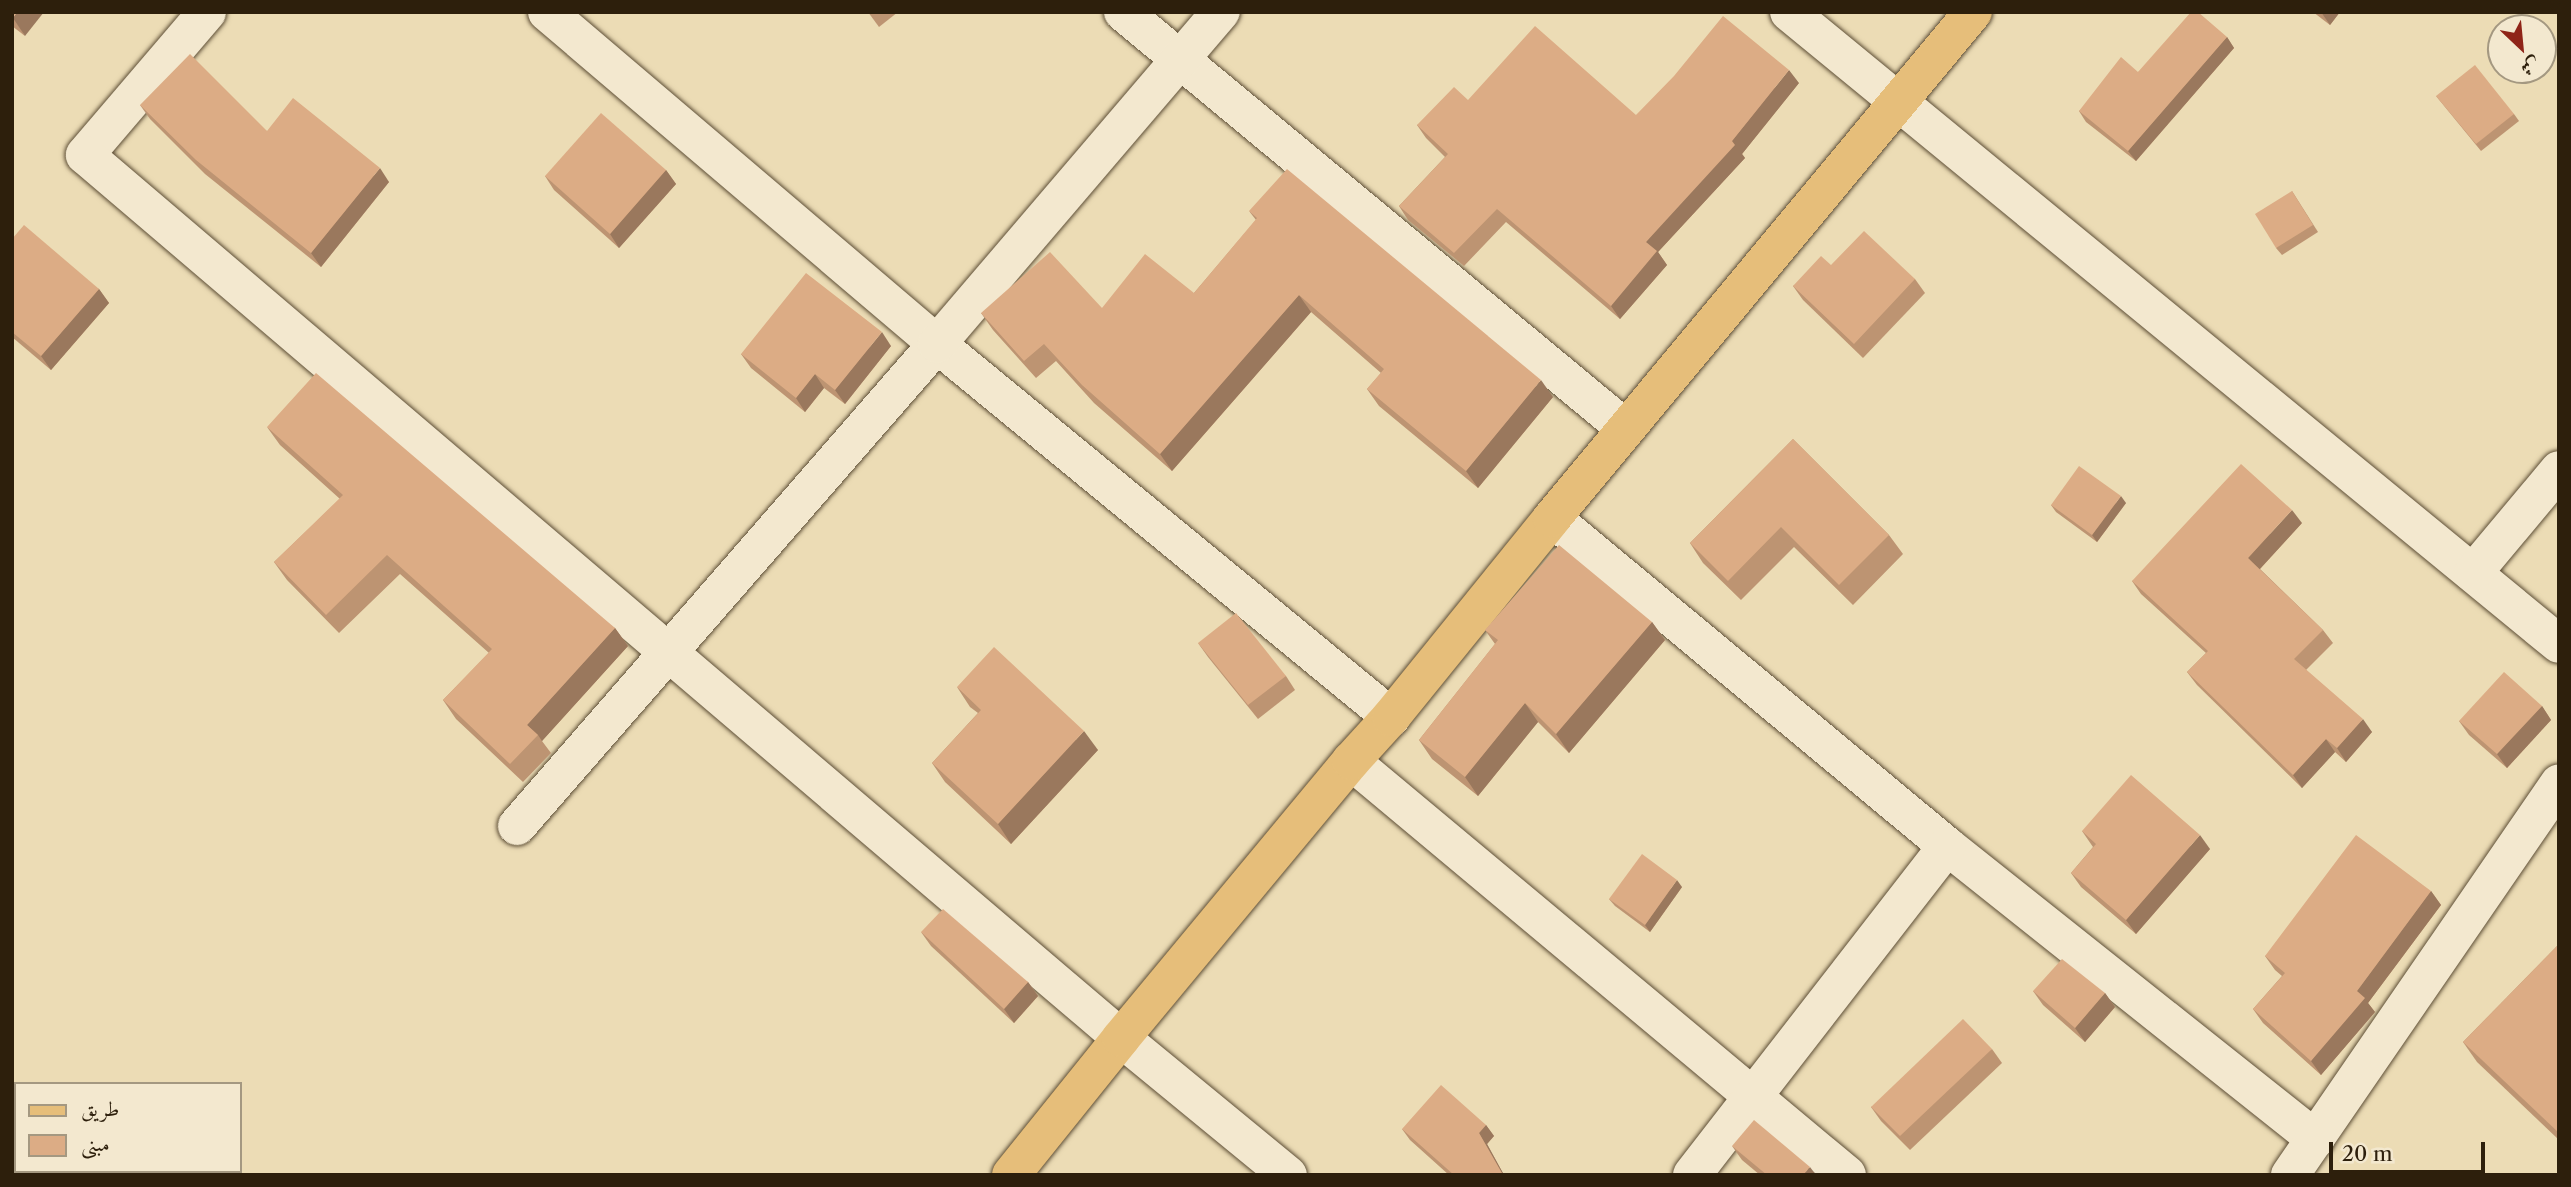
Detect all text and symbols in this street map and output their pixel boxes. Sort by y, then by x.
north arrow [2487,14,2557,84]
text: ش [2517,52,2544,81]
legend [14,1082,242,1173]
text: طريق [81,1096,119,1121]
scale bar [2333,1128,2489,1172]
text: مبنى [81,1131,110,1156]
text: 20 m [2342,1141,2393,1166]

